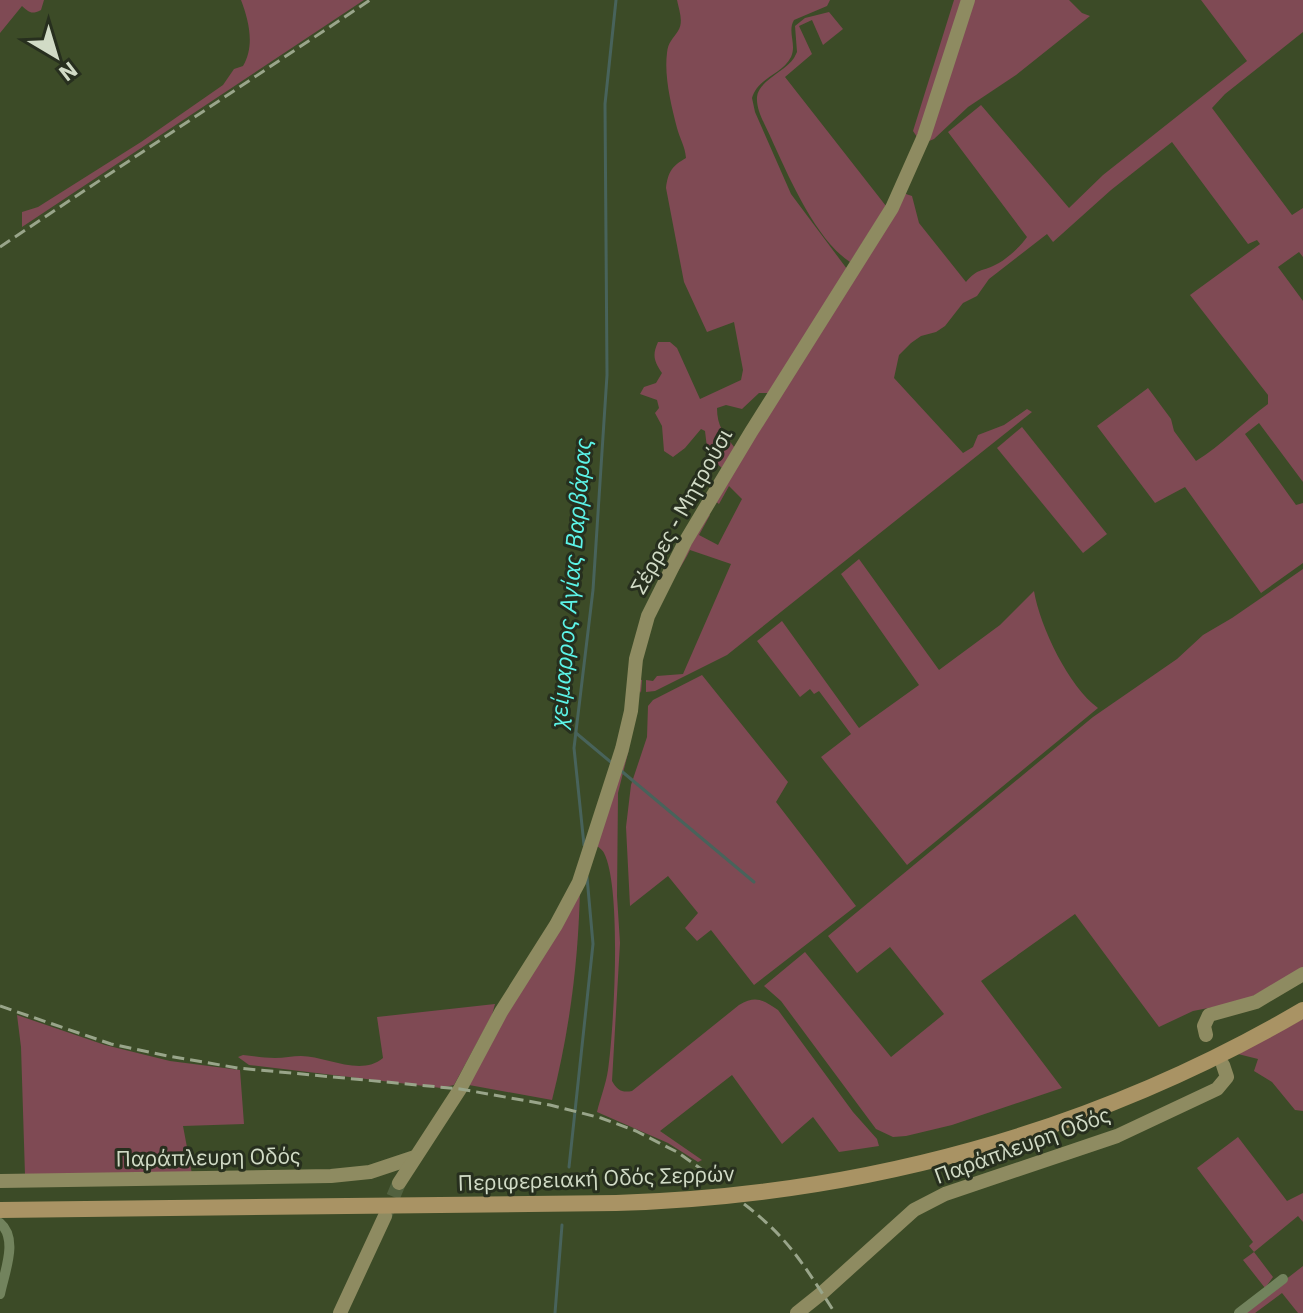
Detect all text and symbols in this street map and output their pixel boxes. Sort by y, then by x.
north arrow [16,16,96,96]
text: N [53,56,84,88]
street label: Σέρρες - Μητρούσι [623,423,738,599]
water label: χείμαρρος Αγίας Βαρβάρας [541,436,599,731]
street label: Παράπλευρη Οδός [930,1099,1114,1190]
street label: Παράπλευρη Οδός [115,1140,301,1173]
street label: Περιφερειακή Οδός Σερρών [457,1158,735,1197]

